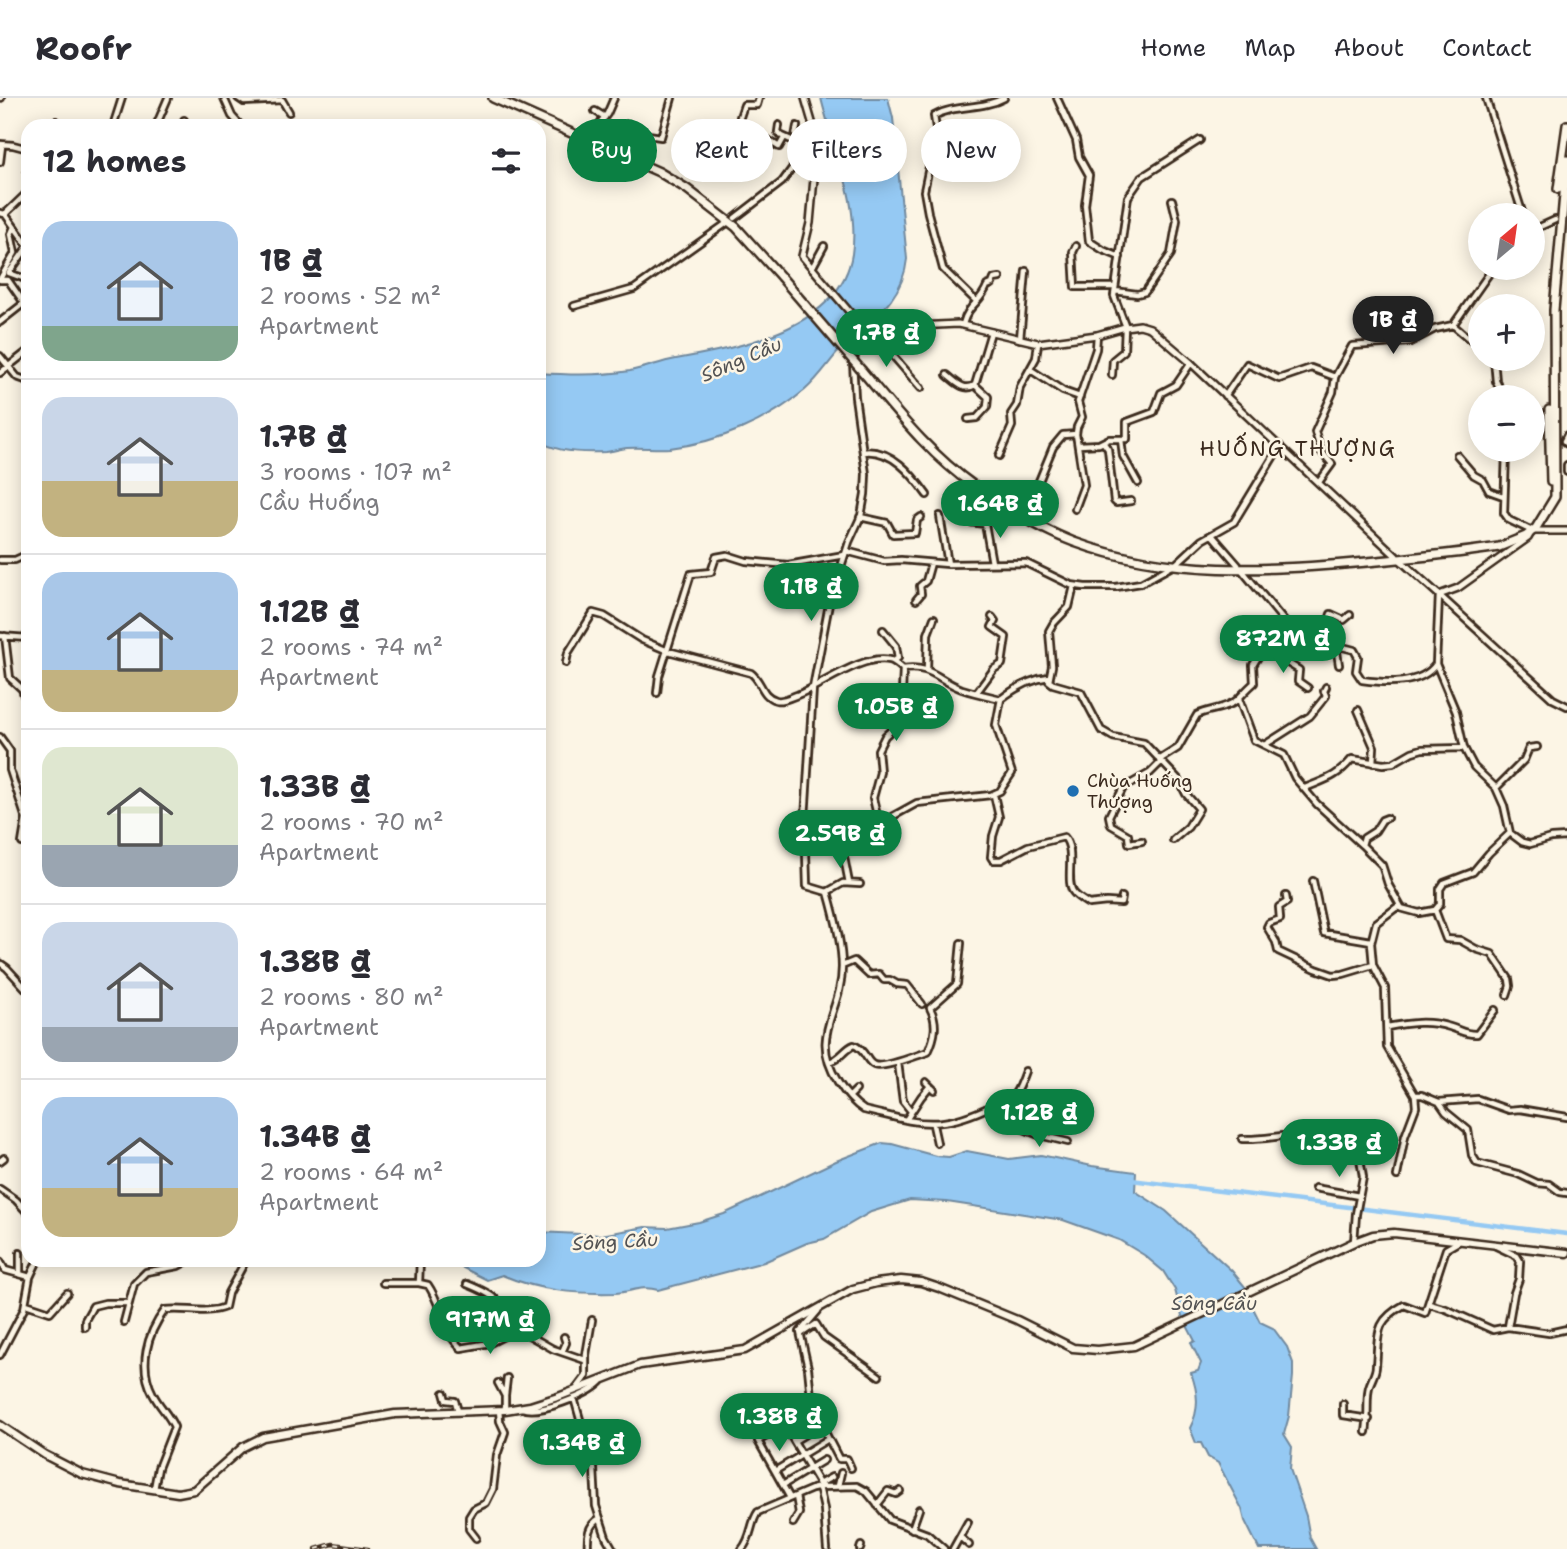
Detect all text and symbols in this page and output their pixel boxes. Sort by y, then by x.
text: Roofr [35,26,132,71]
text: Home [1140,32,1206,64]
text: Map [1244,32,1296,64]
text: About [1334,32,1404,64]
text: Contact [1442,32,1532,64]
chip: Buy [567,119,657,182]
chip: Rent [671,119,773,182]
chip: Filters [787,119,907,182]
chip: New [921,119,1021,182]
text: 12 homes [42,141,186,182]
icon: filters [487,142,525,180]
north arrow [1468,203,1545,280]
map controls [1468,203,1545,462]
text: 1B ₫ [259,240,323,281]
icon: home [98,249,182,333]
text: 2 rooms · 52 m² [259,281,441,311]
button: + [1468,294,1545,371]
pin: 1B ₫ [1352,296,1434,356]
text: 1B ₫ [1369,304,1417,334]
pin: 1.7B ₫ [829,310,943,369]
text: Apartment [259,311,379,341]
text: 1.7B ₫ [852,317,920,347]
water label: Sông Cầu [697,331,786,388]
button: − [1468,385,1545,462]
text: 1.7B ₫ [259,416,348,457]
icon: home [98,425,182,509]
district label: HUỐNG THƯỢNG [1199,432,1397,463]
text: 3 rooms · 107 m² [259,457,452,487]
pin: 1.64B ₫ [935,480,1065,540]
text: Cầu Huống [259,487,380,517]
text: 1.64B ₫ [957,488,1043,518]
pin: 1.1B ₫ [754,564,868,623]
text: 1.1B ₫ [780,571,842,601]
text: 1.12B ₫ [259,591,360,632]
icon: home [98,600,182,684]
pin: 872M ₫ [1226,616,1340,675]
text: 872M ₫ [1236,623,1330,653]
text: 2 rooms · 74 m² [259,632,443,662]
text: Apartment [259,662,379,692]
pin: 1.05B ₫ [831,684,961,743]
text: 1.05B ₫ [854,691,938,721]
text: 1.33B ₫ [259,766,371,807]
place label: Chùa Huống Thượng [1087,769,1192,814]
icon: home [98,775,182,859]
marker: Chùa Huống Thượng [1065,783,1081,799]
text: 2 rooms · 70 m² [259,807,444,837]
pin: 2.59B ₫ [775,810,905,870]
text: 2.59B ₫ [795,818,885,848]
text: Apartment [259,837,379,867]
text: 1.38B ₫ [259,941,371,982]
icon: home [98,950,182,1034]
text: 2 rooms · 80 m² [259,982,444,1012]
text: Apartment [259,1012,379,1042]
pin: 1.12B ₫ [974,1090,1104,1149]
text: 1.12B ₫ [1000,1097,1078,1127]
text: 1.34B ₫ [259,1116,371,1157]
pin: 1.33B ₫ [1274,1119,1404,1179]
icon: home [98,1125,182,1209]
text: 1.33B ₫ [1296,1127,1382,1157]
text: 2 rooms · 64 m² [259,1157,443,1187]
text: Apartment [259,1187,379,1217]
water label: Sông Cầu [572,1227,658,1256]
water label: Sông Cầu [1171,1291,1257,1316]
pin: 917M ₫ [433,1296,547,1356]
text: 917M ₫ [445,1304,535,1334]
pin: 1.38B ₫ [714,1394,844,1453]
text: 1.38B ₫ [736,1401,822,1431]
pin: 1.34B ₫ [517,1420,647,1479]
text: 1.34B ₫ [539,1427,625,1457]

